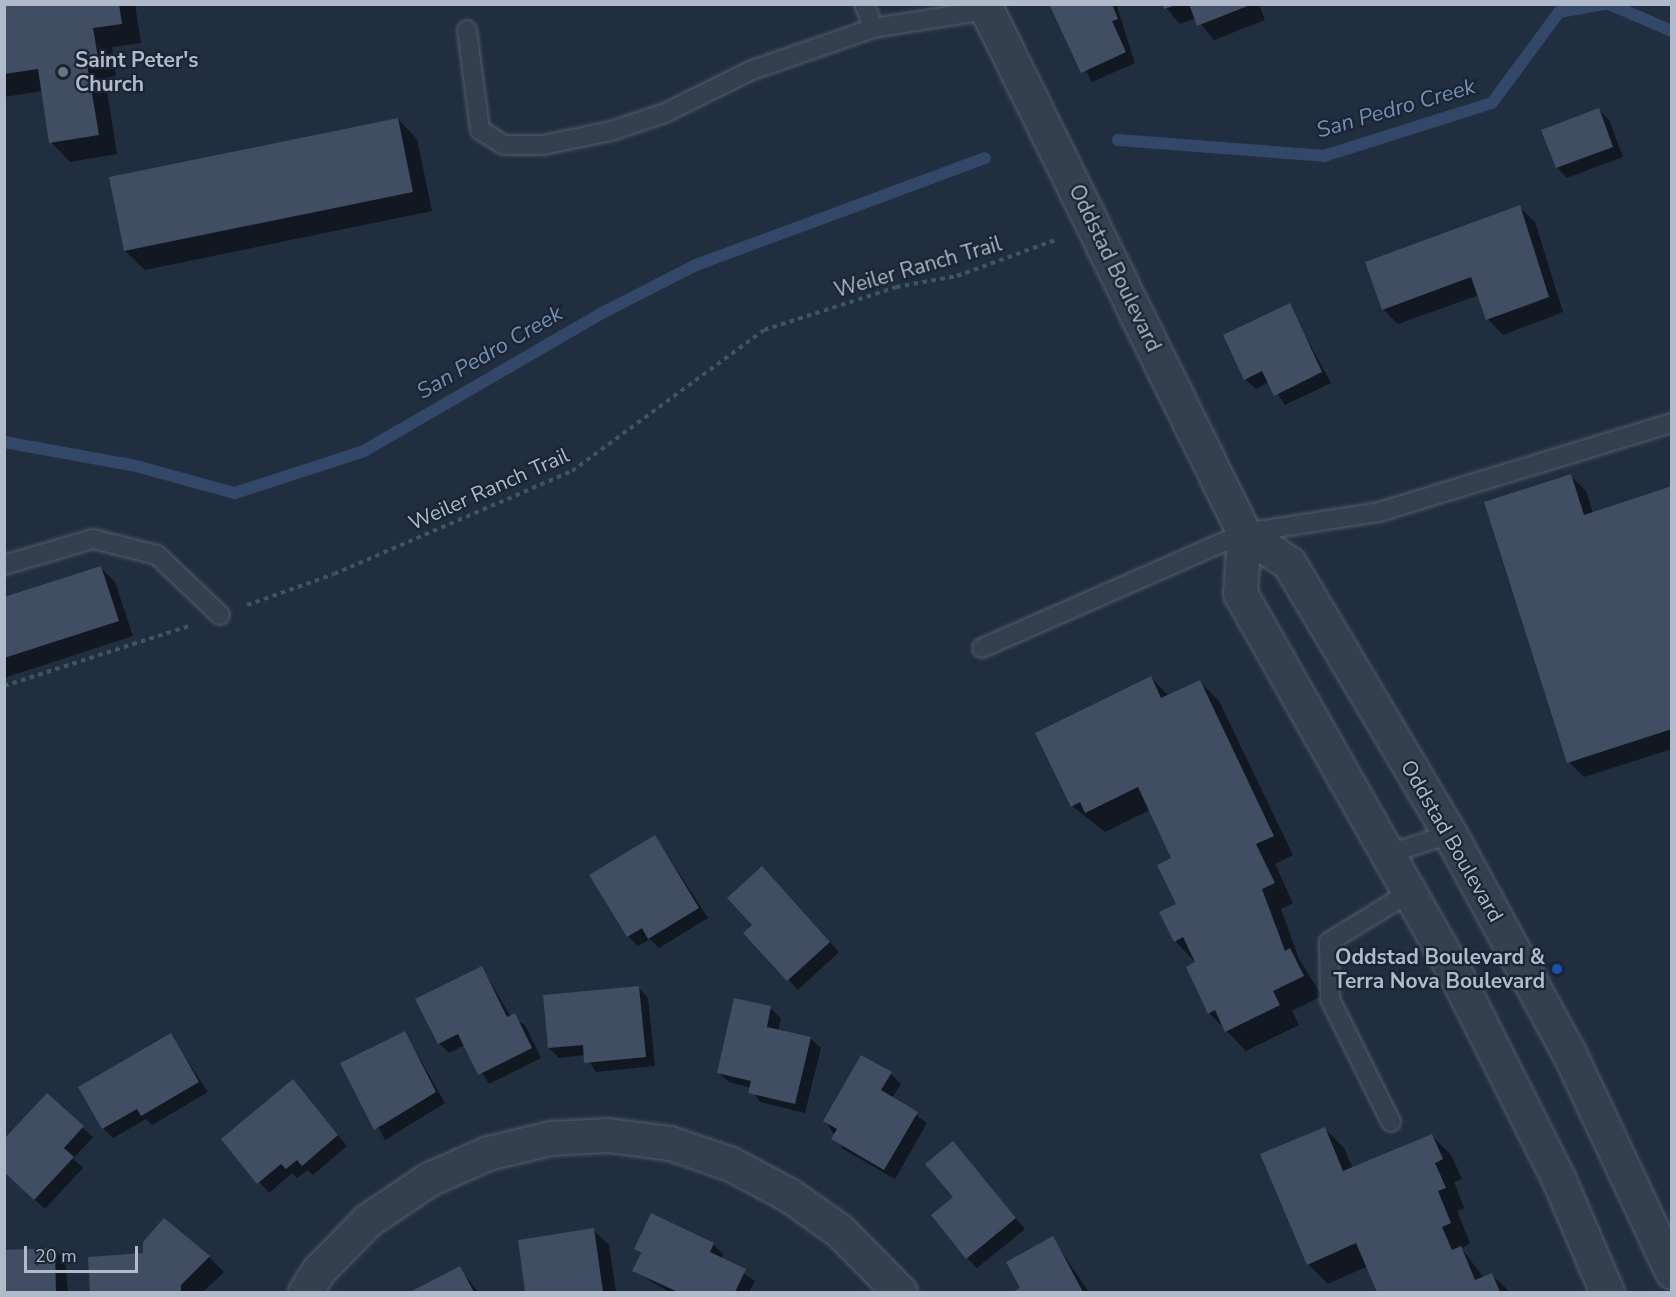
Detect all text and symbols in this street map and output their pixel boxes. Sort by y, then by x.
place label: Saint Peter's Church [75,47,199,97]
marker: Saint Peter's Church [56,65,70,79]
water label: San Pedro Creek [1314,74,1478,144]
street label: Oddstad Boulevard [1064,180,1166,356]
street label: Weiler Ranch Trail [831,231,1005,303]
water label: San Pedro Creek [412,301,568,405]
street label: Weiler Ranch Trail [405,442,573,536]
street label: Oddstad Boulevard [1395,756,1509,926]
place label: Oddstad Boulevard & Terra Nova Boulevard [1334,944,1545,994]
marker: Oddstad Boulevard & Terra Nova Boulevard [1550,962,1564,976]
scale bar [27,1234,141,1272]
text: 20 m [35,1244,77,1268]

